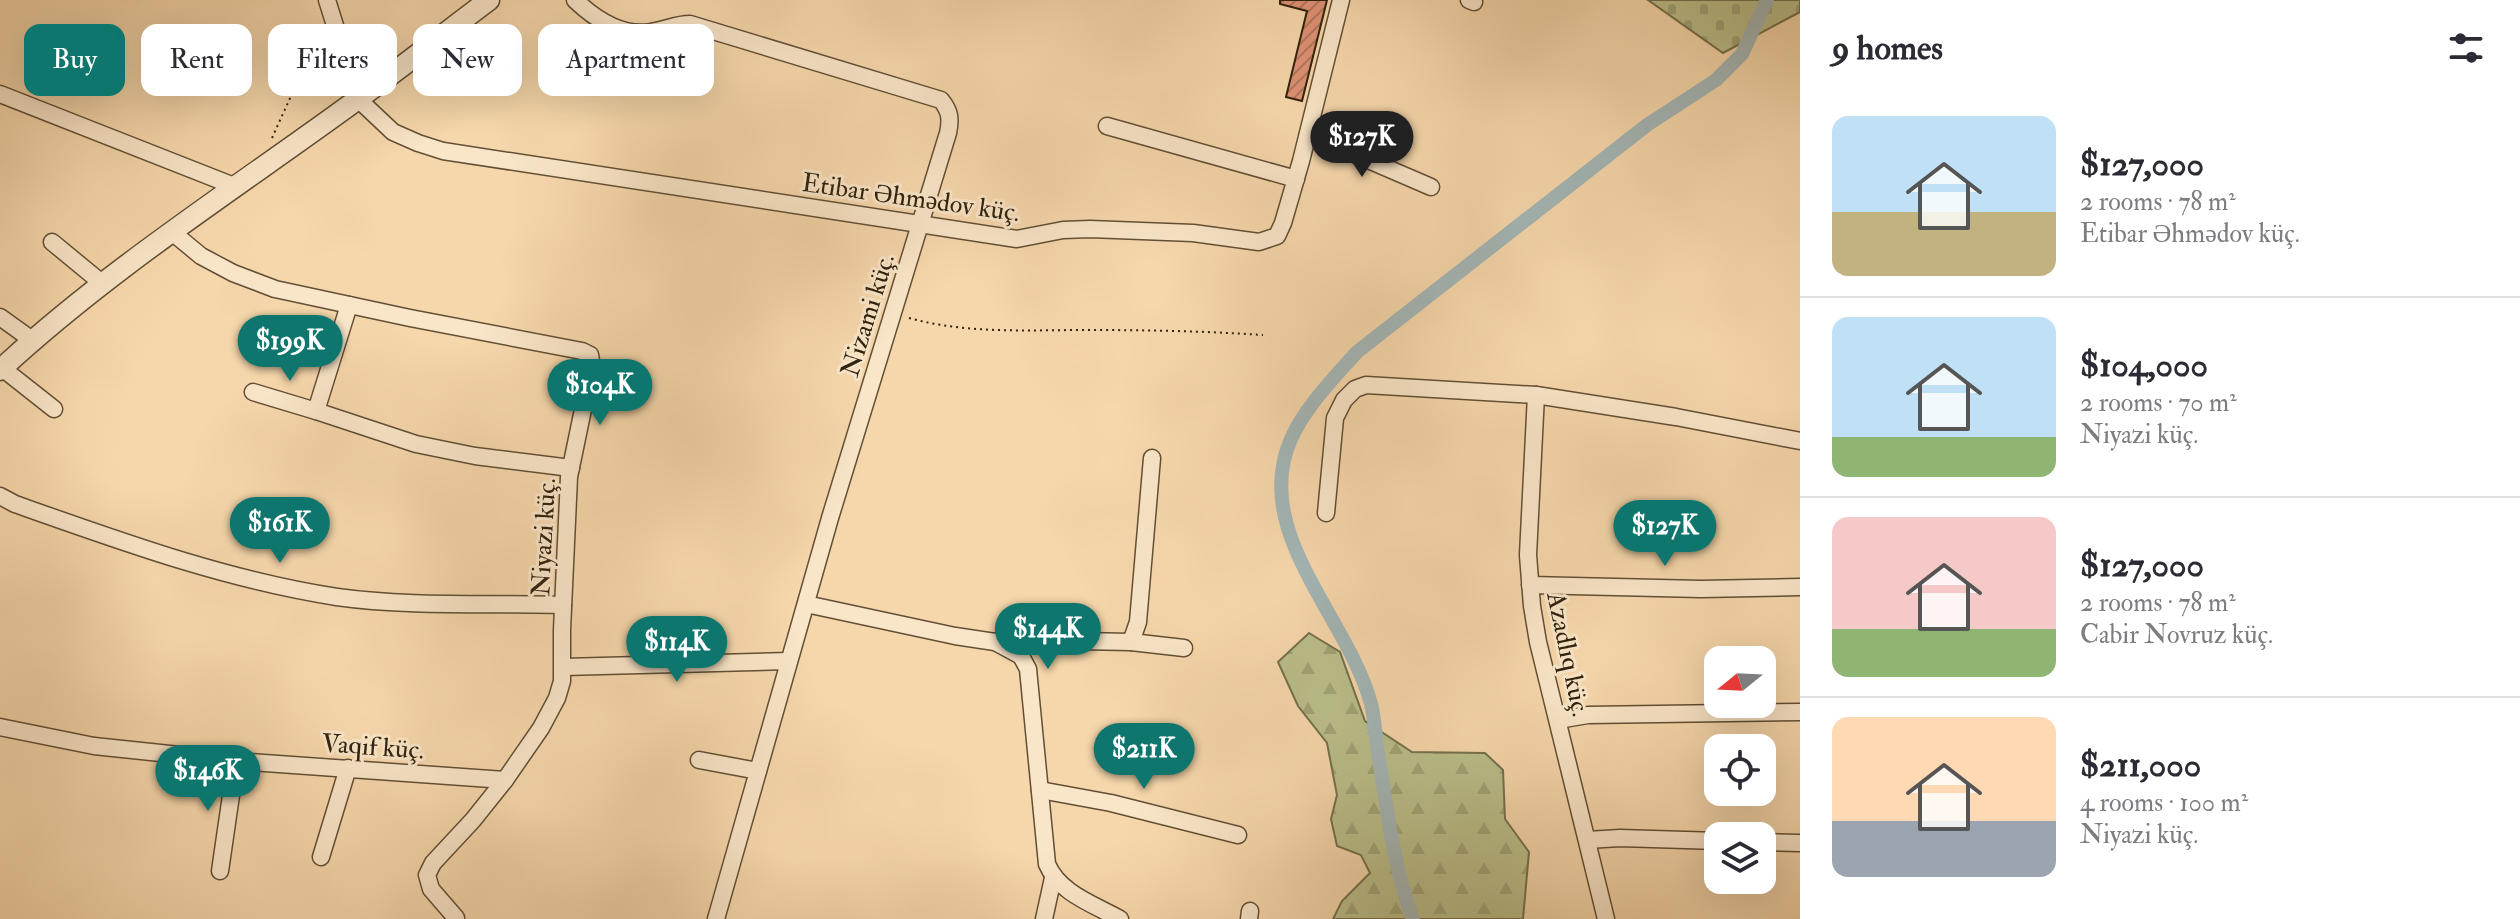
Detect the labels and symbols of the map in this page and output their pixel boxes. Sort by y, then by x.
pin: $127K [1306,111,1418,179]
street label: Etibar Əhmədov küç. [800,167,1022,229]
street label: Nizami küç. [834,250,902,381]
pin: $199K [234,315,346,383]
pin: $104K [544,359,656,427]
street label: Niyazi küç. [525,477,563,597]
pin: $161K [224,497,336,565]
pin: $127K [1609,500,1721,568]
street label: Azadlıq küç. [1539,588,1597,719]
pin: $144K [992,603,1104,671]
pin: $114K [621,616,733,684]
north arrow [1704,646,1776,718]
pin: $211K [1088,723,1200,791]
street label: Vaqif küç. [321,727,425,767]
pin: $146K [152,745,264,813]

